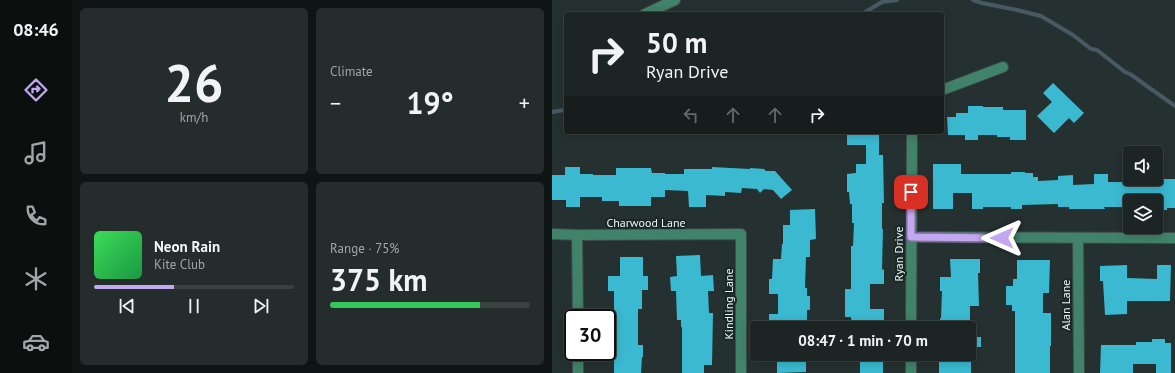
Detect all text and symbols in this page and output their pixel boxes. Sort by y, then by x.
text: 08:46 [13,18,59,41]
text: 50 m [646,24,707,61]
icon: right [580,28,632,80]
text: 26 [165,49,223,116]
text: Ryan Drive [646,60,728,83]
text: Climate [330,63,373,80]
icon: directions [22,76,50,104]
text: 19° [406,83,454,122]
text: − [330,89,341,117]
text: + [519,89,530,117]
icon: left [680,104,702,126]
icon: ahead [722,104,744,126]
icon: ahead [764,104,786,126]
icon: right [806,104,828,126]
text: km/h [180,109,208,126]
icon: music [22,139,50,167]
map controls [1123,146,1163,234]
button: sound [1123,146,1163,186]
pin [894,175,928,209]
icon: arrive [900,181,922,203]
button: layers [1123,194,1163,234]
icon: phone [22,202,50,230]
street label: Charwood Lane [606,215,686,230]
position arrow [981,217,1023,259]
street label: Ryan Drive [891,227,906,281]
text: Neon Rain [154,237,220,256]
text: Range · 75% [330,240,399,257]
text: Kite Club [154,256,205,273]
text: 375 km [330,260,428,299]
icon: climate [22,265,50,293]
street label: Kindling Lane [721,268,736,340]
street label: Alan Lane [1058,280,1073,330]
icon: previous [116,295,138,317]
icon: pause [183,295,205,317]
icon: next [250,295,272,317]
speed limit sign: 30 [564,309,616,361]
icon: car [22,328,50,356]
text: 08:47 · 1 min · 70 m [798,331,928,350]

